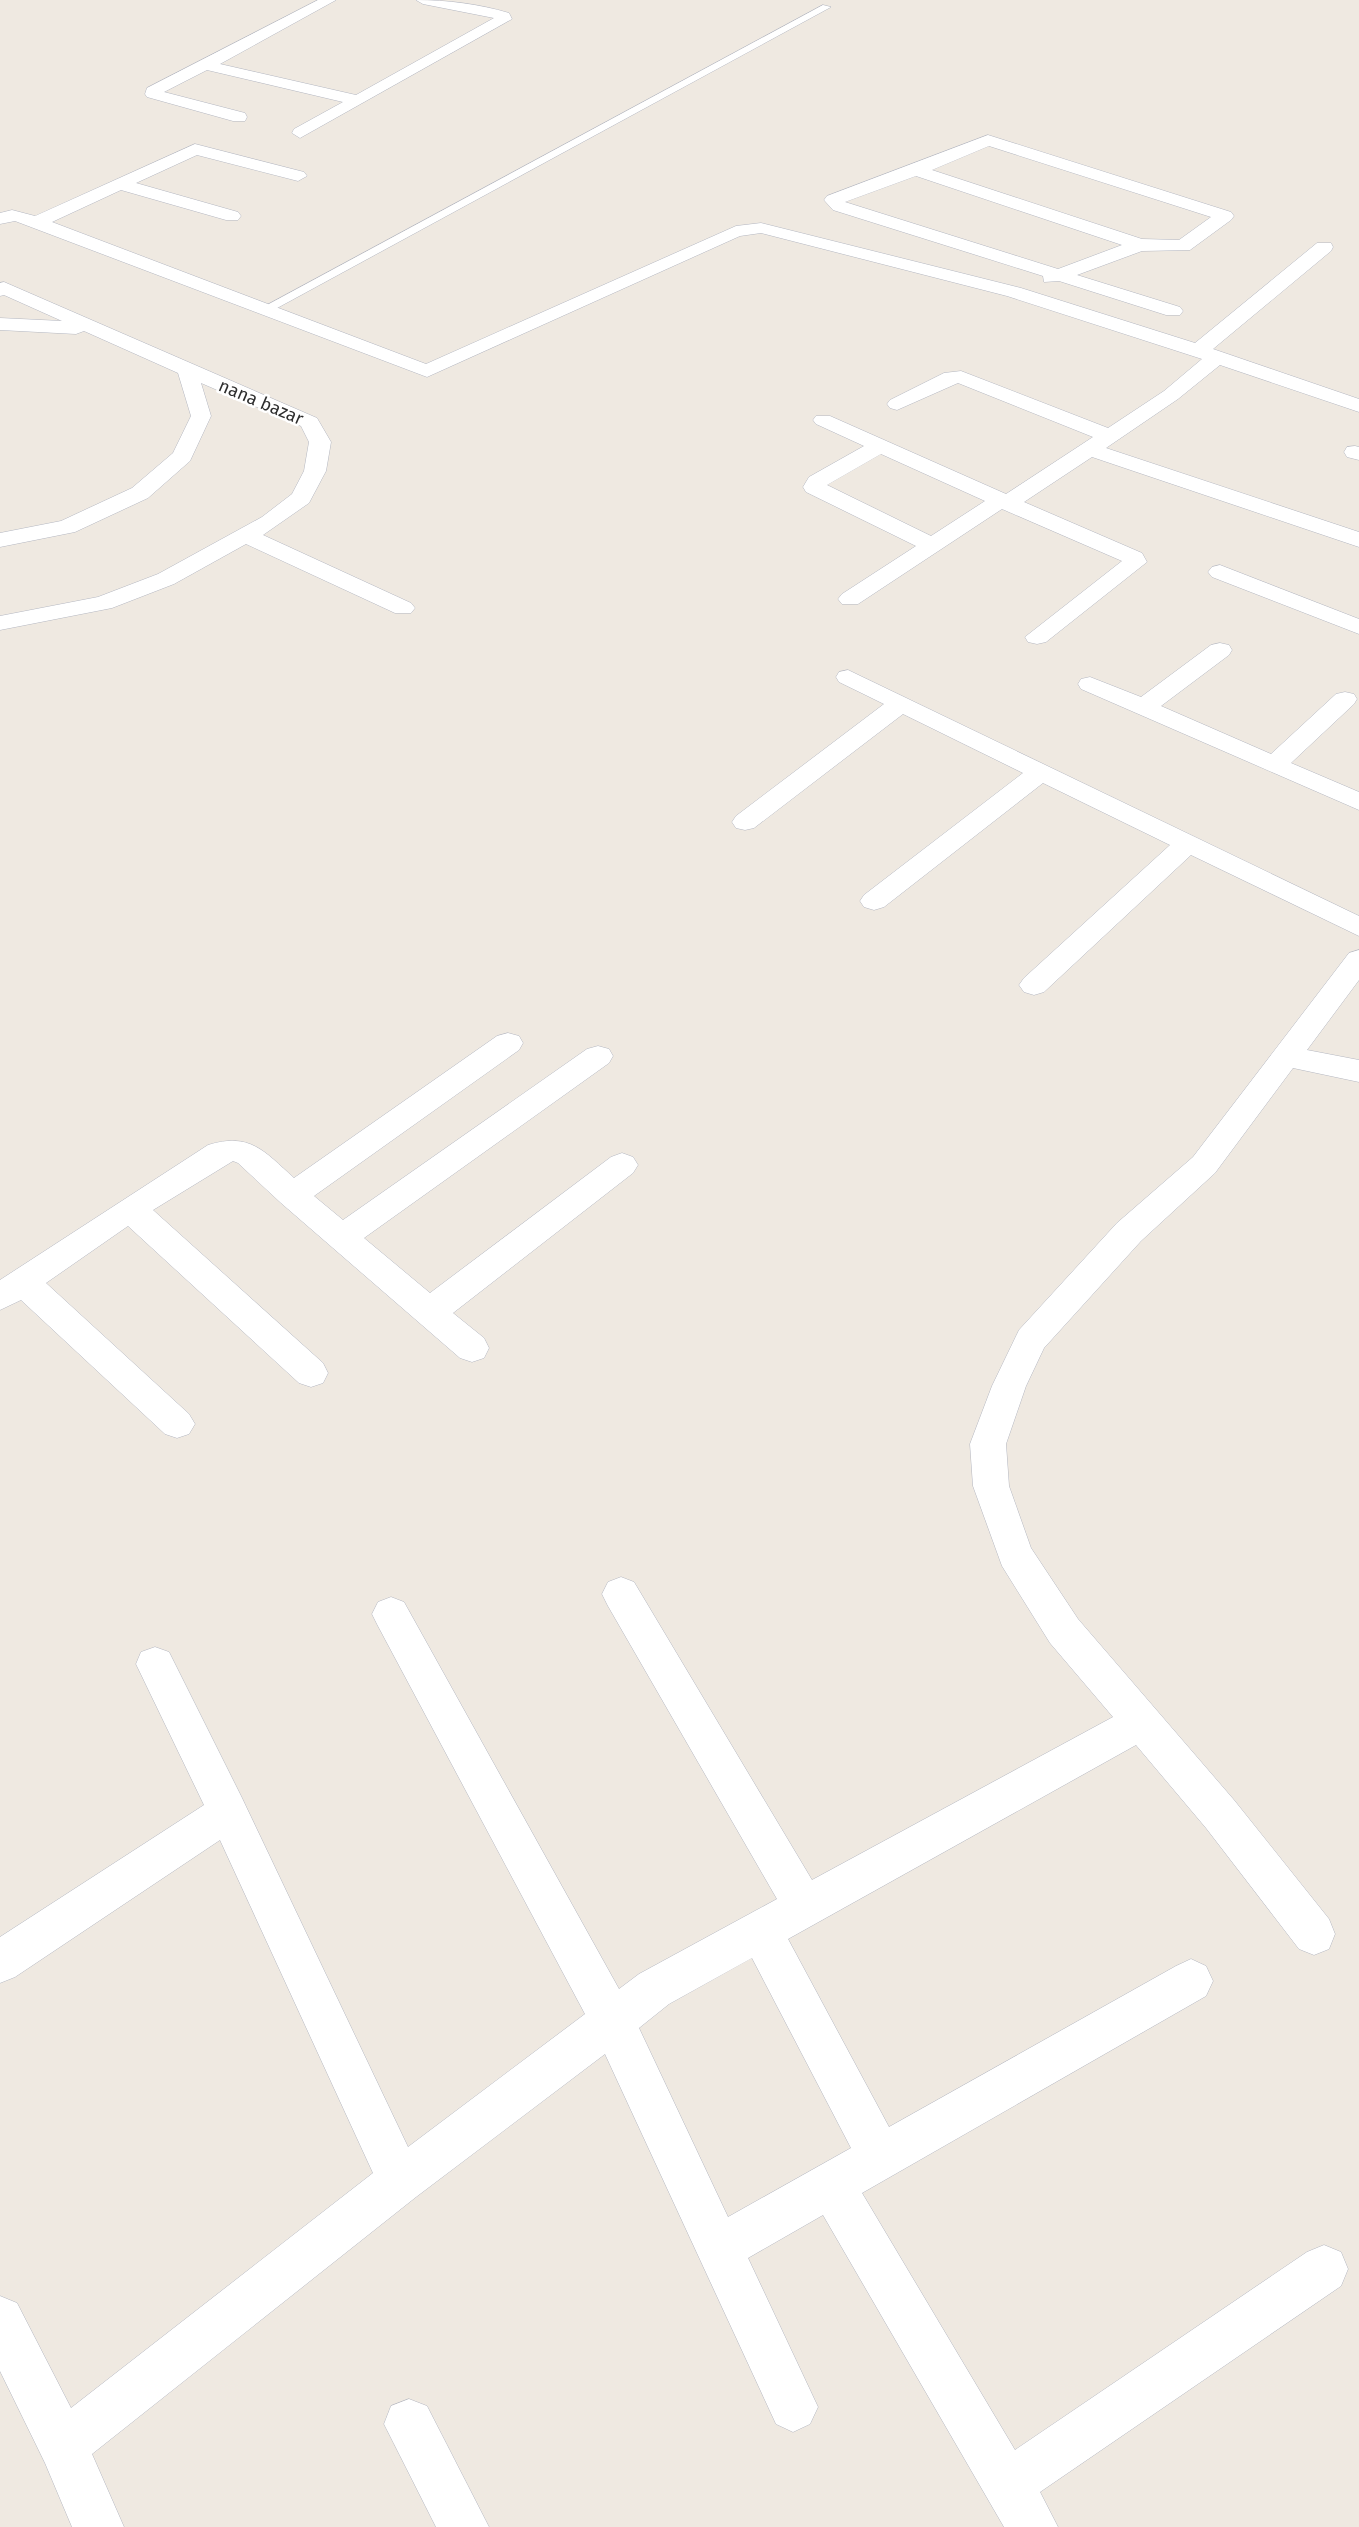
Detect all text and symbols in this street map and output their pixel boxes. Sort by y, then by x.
street label: nana bazar [215,374,307,430]

